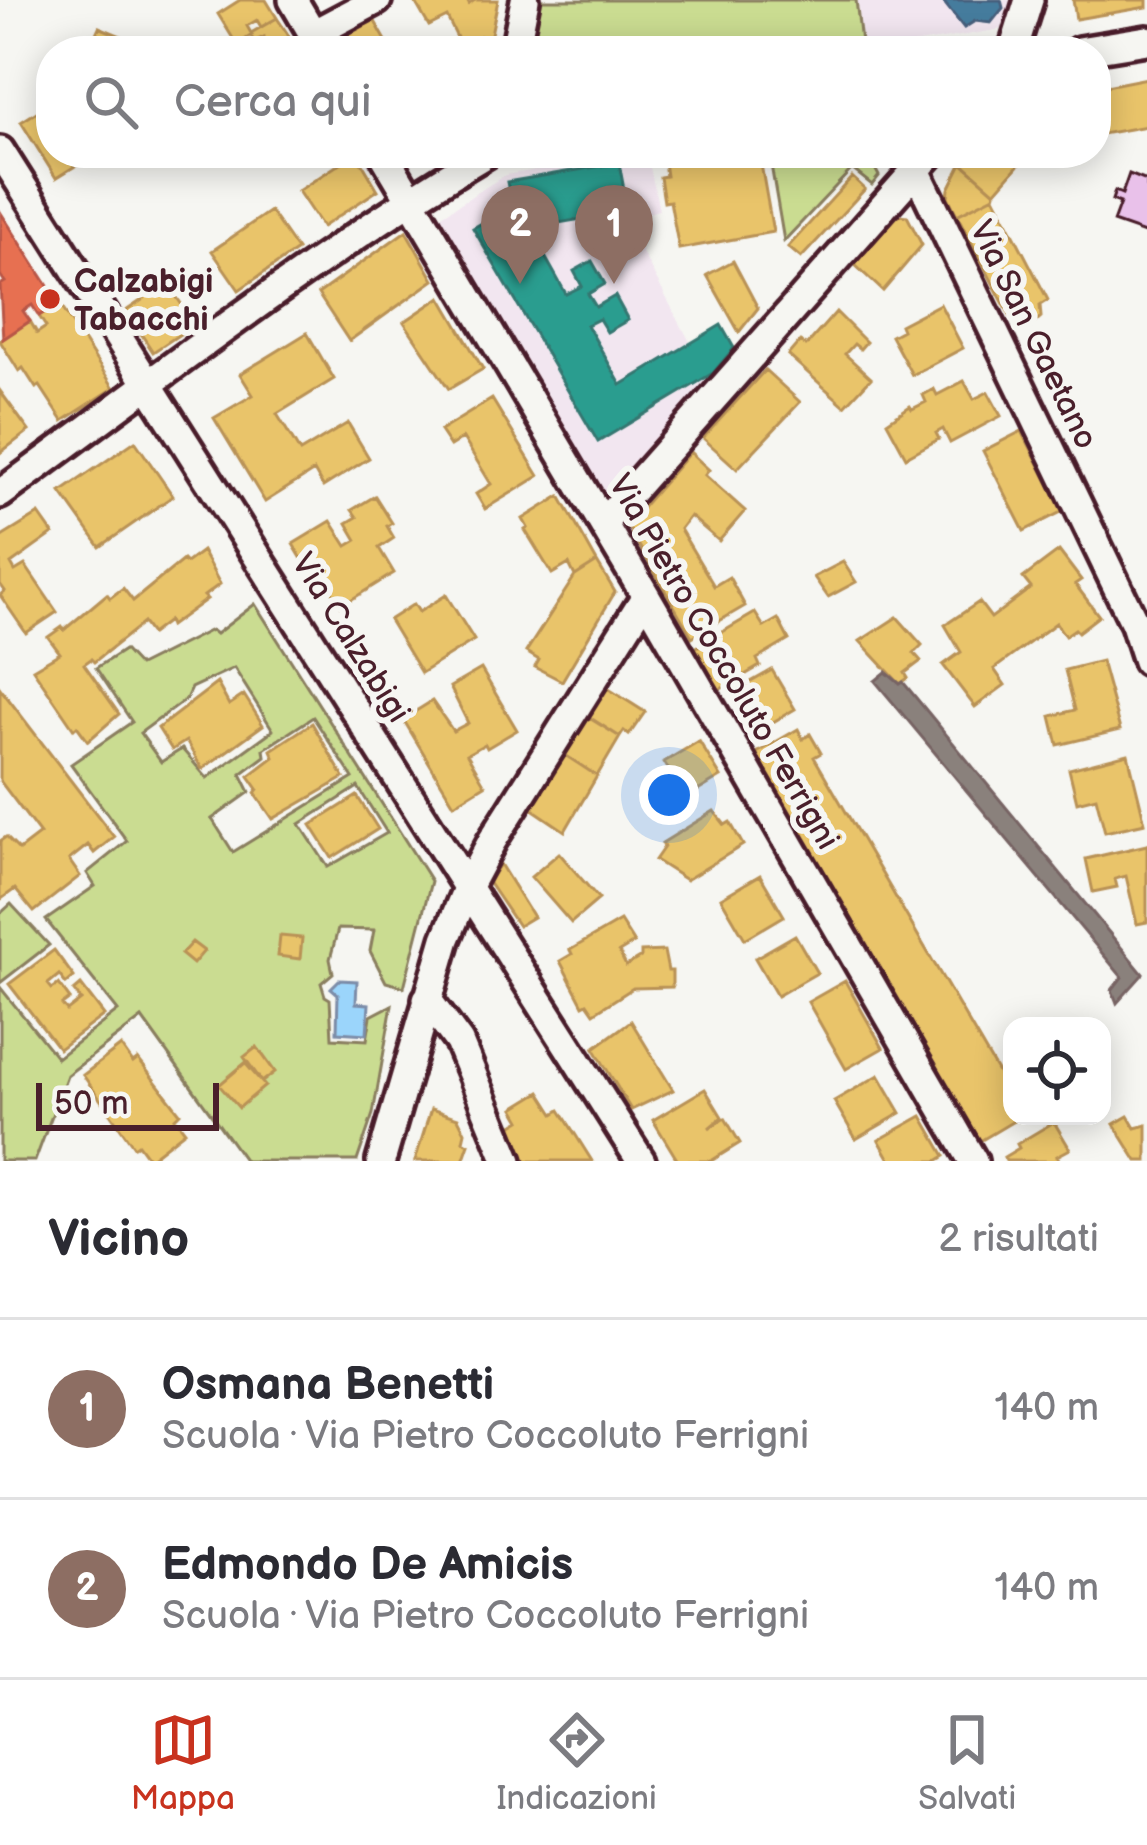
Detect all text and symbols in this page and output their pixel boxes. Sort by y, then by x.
search box [36,36,1111,168]
icon: search [78,69,144,135]
text: Cerca qui [174,75,371,130]
pin: 2 [481,185,559,284]
pin: 1 [575,185,653,284]
street label: Via San Gaetano [961,214,1106,456]
place label: Calzabigi Tabacchi [74,262,213,340]
marker: Calzabigi Tabacchi [37,286,63,312]
street label: Via Pietro Coccoluto Ferrigni [599,467,847,857]
street label: Via Calzabigi [282,546,418,730]
your location [639,765,699,825]
map controls [1003,1017,1111,1125]
button: locate [1003,1017,1111,1125]
scale bar [36,1077,219,1130]
text: 50 m [54,1084,129,1124]
text: Vicino [48,1209,189,1270]
text: 2 risultati [939,1216,1099,1263]
text: Osmana Benetti [162,1358,494,1413]
text: 1 [79,1385,95,1432]
text: 140 m [994,1385,1099,1432]
text: Scuola · Via Pietro Coccoluto Ferrigni [162,1413,809,1460]
text: Edmondo De Amicis [162,1538,573,1593]
text: 2 [75,1565,99,1612]
text: 140 m [994,1565,1099,1612]
text: Scuola · Via Pietro Coccoluto Ferrigni [162,1593,809,1640]
tab: Mappa [131,1707,235,1819]
tab: Indicazioni [496,1707,657,1819]
tab: Salvati [918,1707,1016,1819]

